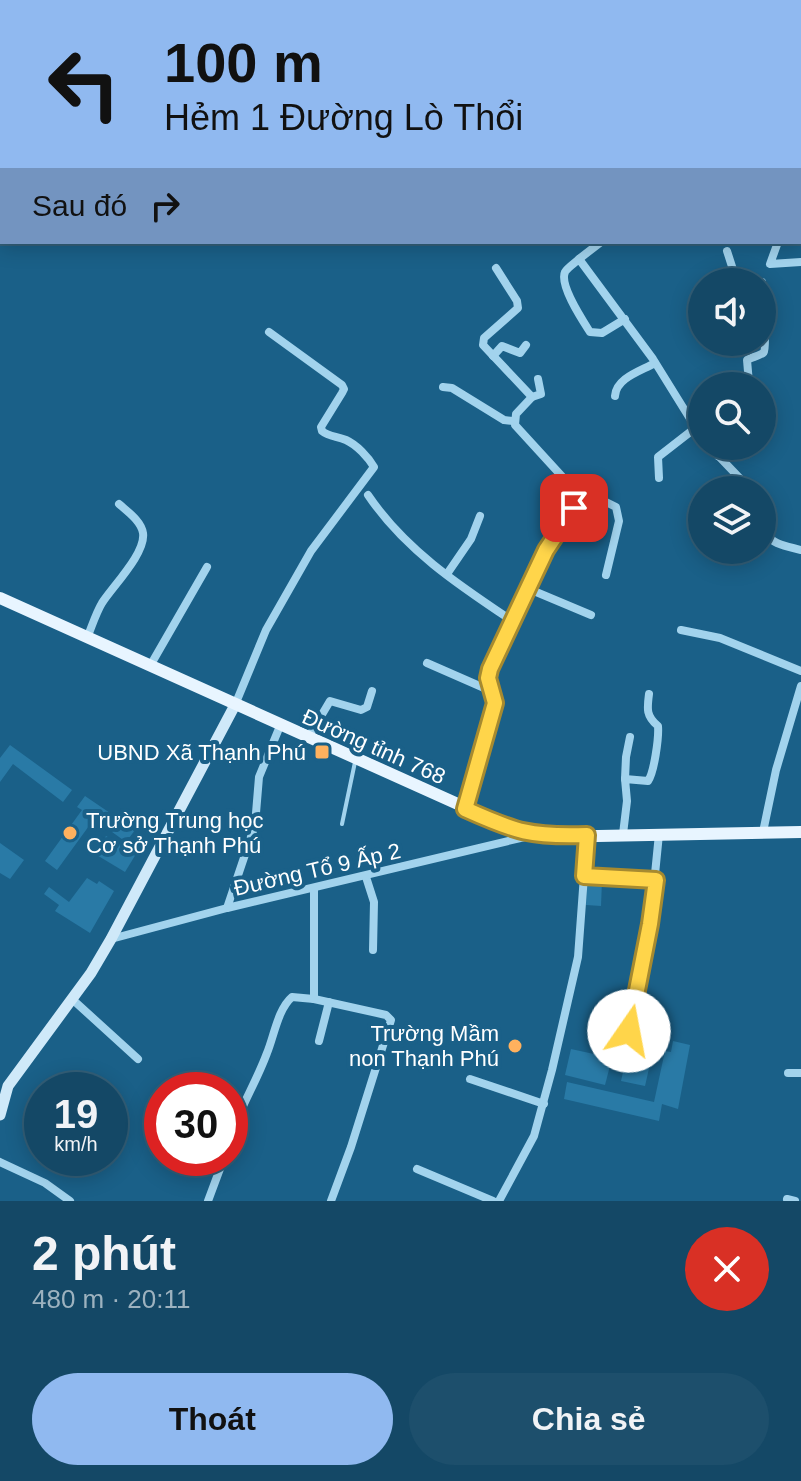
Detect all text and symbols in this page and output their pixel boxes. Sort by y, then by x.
text: 100 m [164,31,323,94]
icon: left [32,32,136,136]
text: Hẻm 1 Đường Lò Thổi [164,97,523,138]
icon: right [143,184,187,228]
text: Sau đó [32,189,127,222]
map controls [688,268,776,564]
button: sound [688,268,776,356]
button: search [688,372,776,460]
pin [540,474,608,542]
button: layers [688,476,776,564]
icon: arrive [552,486,596,530]
street label: Đường tỉnh 768 [298,704,449,789]
place label: UBND Xã Thạnh Phú [97,740,306,765]
marker: UBND Xã Thạnh Phú [313,743,331,761]
place label: Trường Trung học Cơ sở Thạnh Phú [86,808,264,858]
marker: Trường Trung học Cơ sở Thạnh Phú [61,824,79,842]
street label: Đường Tổ 9 Ấp 2 [231,838,403,901]
position arrow [587,989,671,1073]
place label: Trường Mầm non Thạnh Phú [349,1021,499,1071]
marker: Trường Mầm non Thạnh Phú [506,1037,524,1055]
speed limit sign: 30 [144,1072,248,1176]
text: 19 [54,1092,98,1136]
text: km/h [54,1133,98,1155]
text: 2 phút [32,1227,176,1280]
button: close [685,1227,769,1311]
text: 480 m · 20:11 [32,1284,191,1314]
button: Thoát [32,1373,393,1465]
button: Chia sẻ [409,1373,769,1465]

